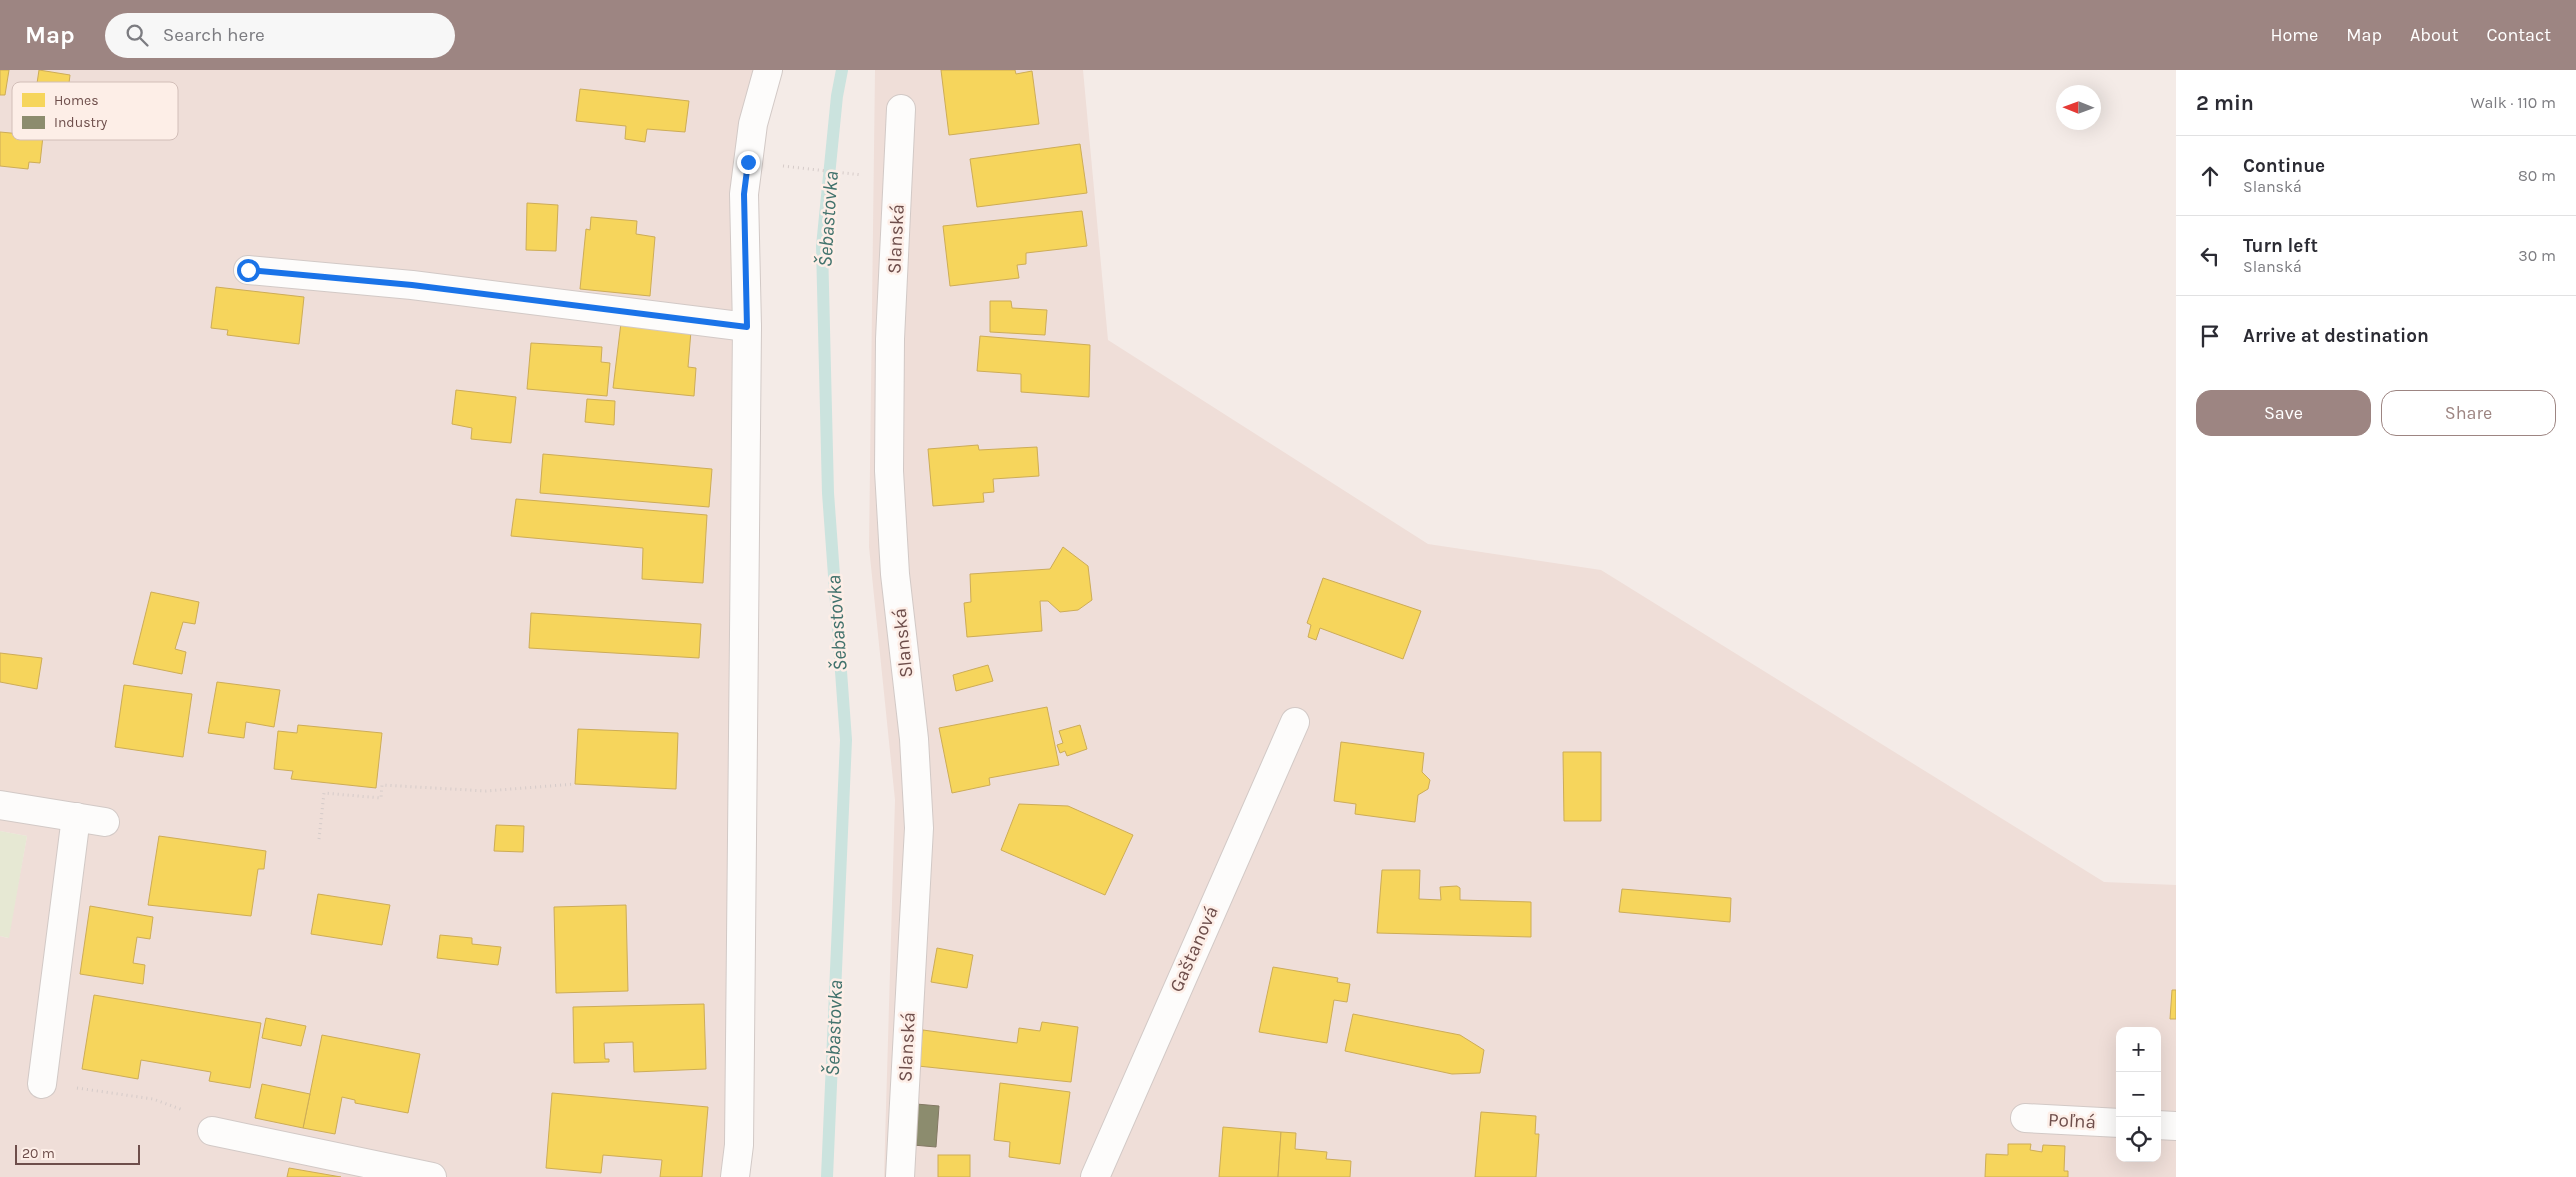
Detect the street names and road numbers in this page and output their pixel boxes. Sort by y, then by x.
street label: Slanská [883,204,909,274]
street label: Slanská [888,607,918,679]
street label: Gaštanová [1165,902,1223,996]
street label: Slanská [894,1012,920,1082]
street label: Poľná [2047,1109,2097,1133]

